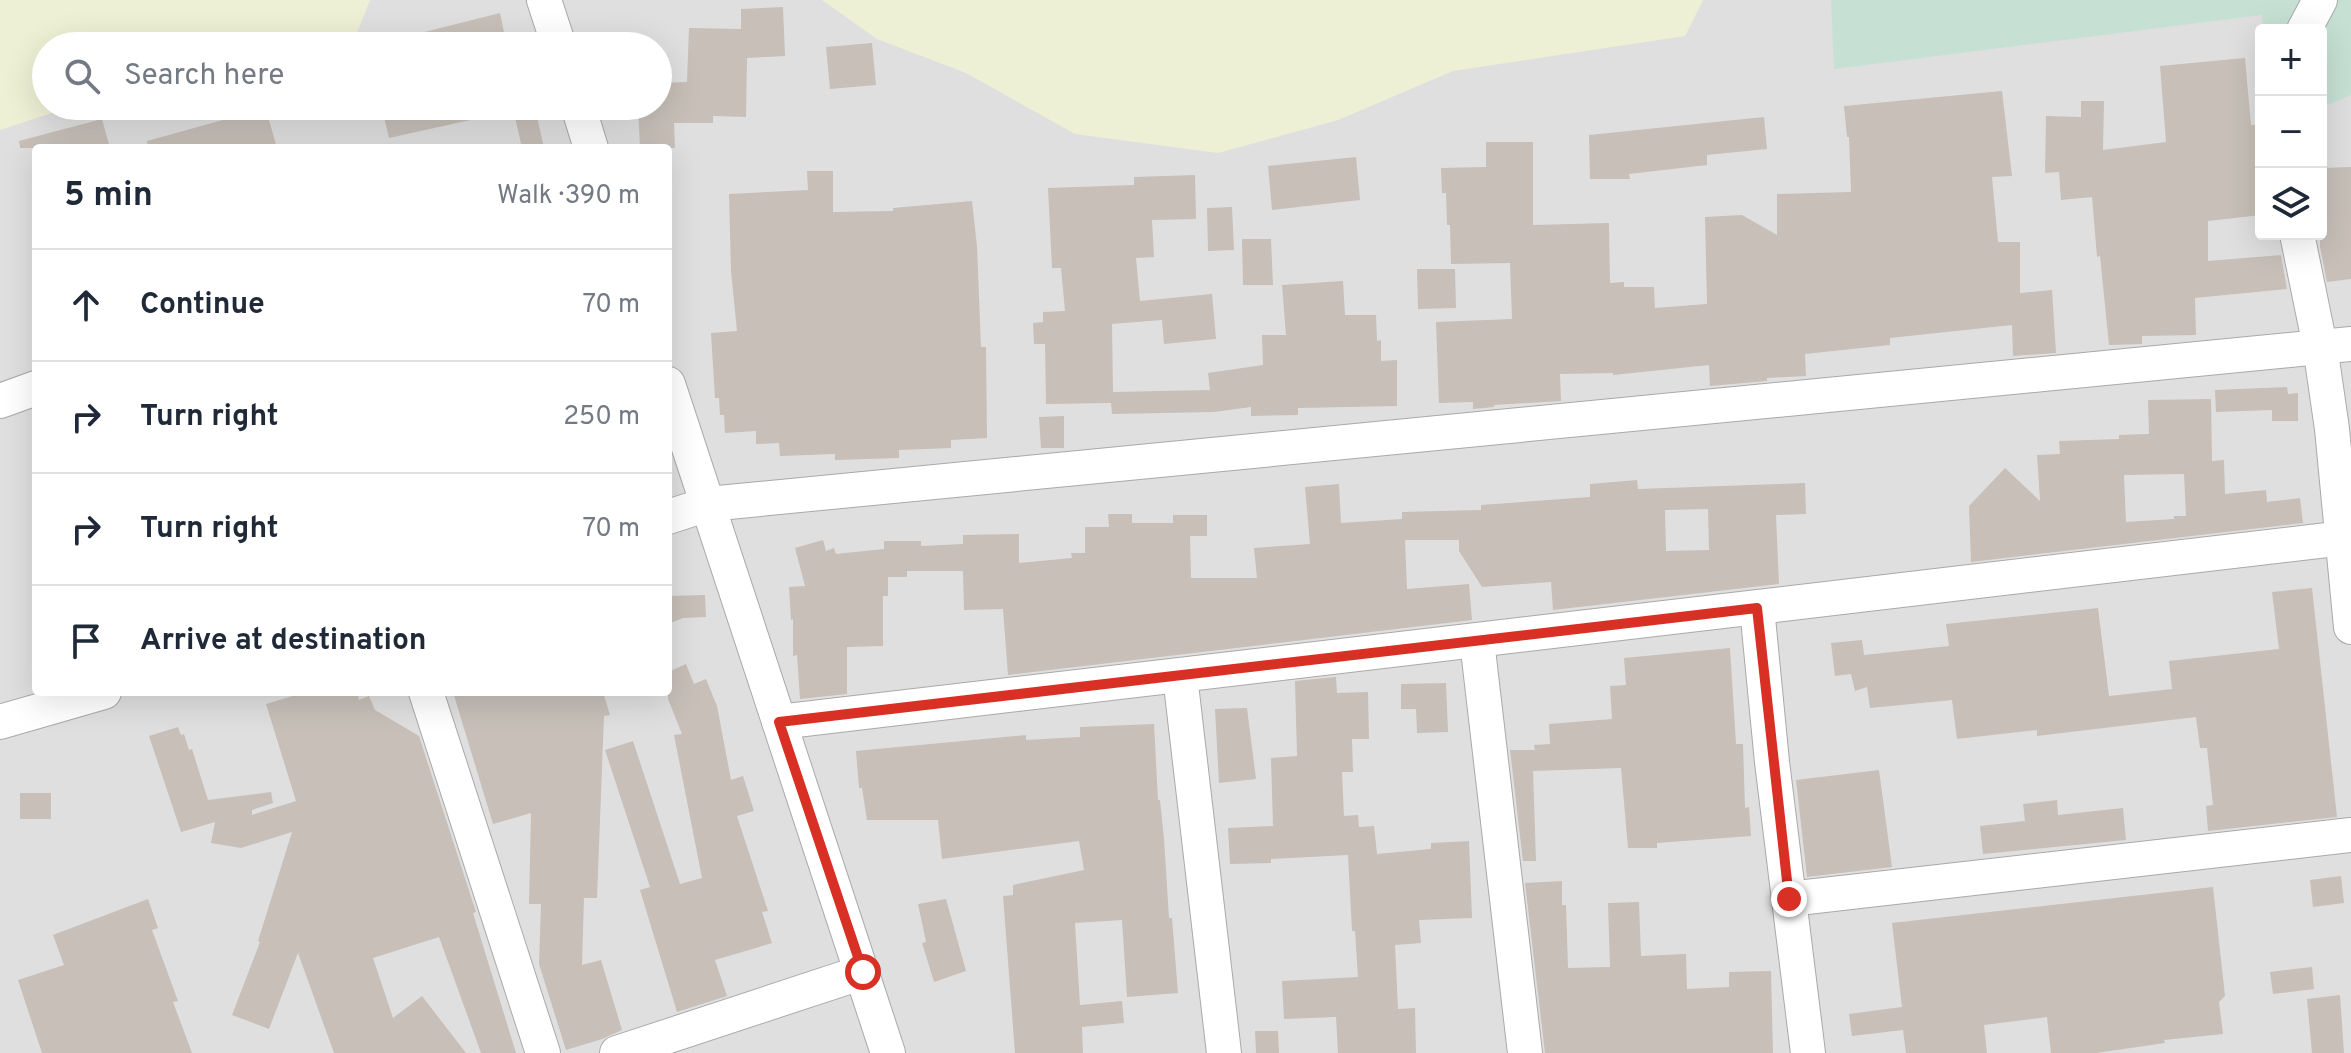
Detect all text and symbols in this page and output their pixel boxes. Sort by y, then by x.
map controls [2255,24,2327,240]
button: + [2255,24,2327,96]
search box [32,32,672,120]
icon: search [60,54,104,98]
text: Search here [124,58,284,95]
button: − [2255,96,2327,168]
button: layers [2255,168,2327,240]
text: 5 min [64,175,153,218]
text: Walk · 390 m [497,180,640,213]
icon: ahead [64,283,108,327]
text: Continue [140,287,265,324]
text: 70 m [582,289,640,322]
icon: right [64,395,108,439]
text: Turn right [140,399,278,436]
text: 250 m [563,401,640,434]
icon: right [64,507,108,551]
text: Turn right [140,511,278,548]
text: 70 m [582,513,640,546]
icon: arrive [64,619,108,663]
text: Arrive at destination [140,623,426,660]
route end [1771,881,1807,917]
route start [845,954,881,990]

